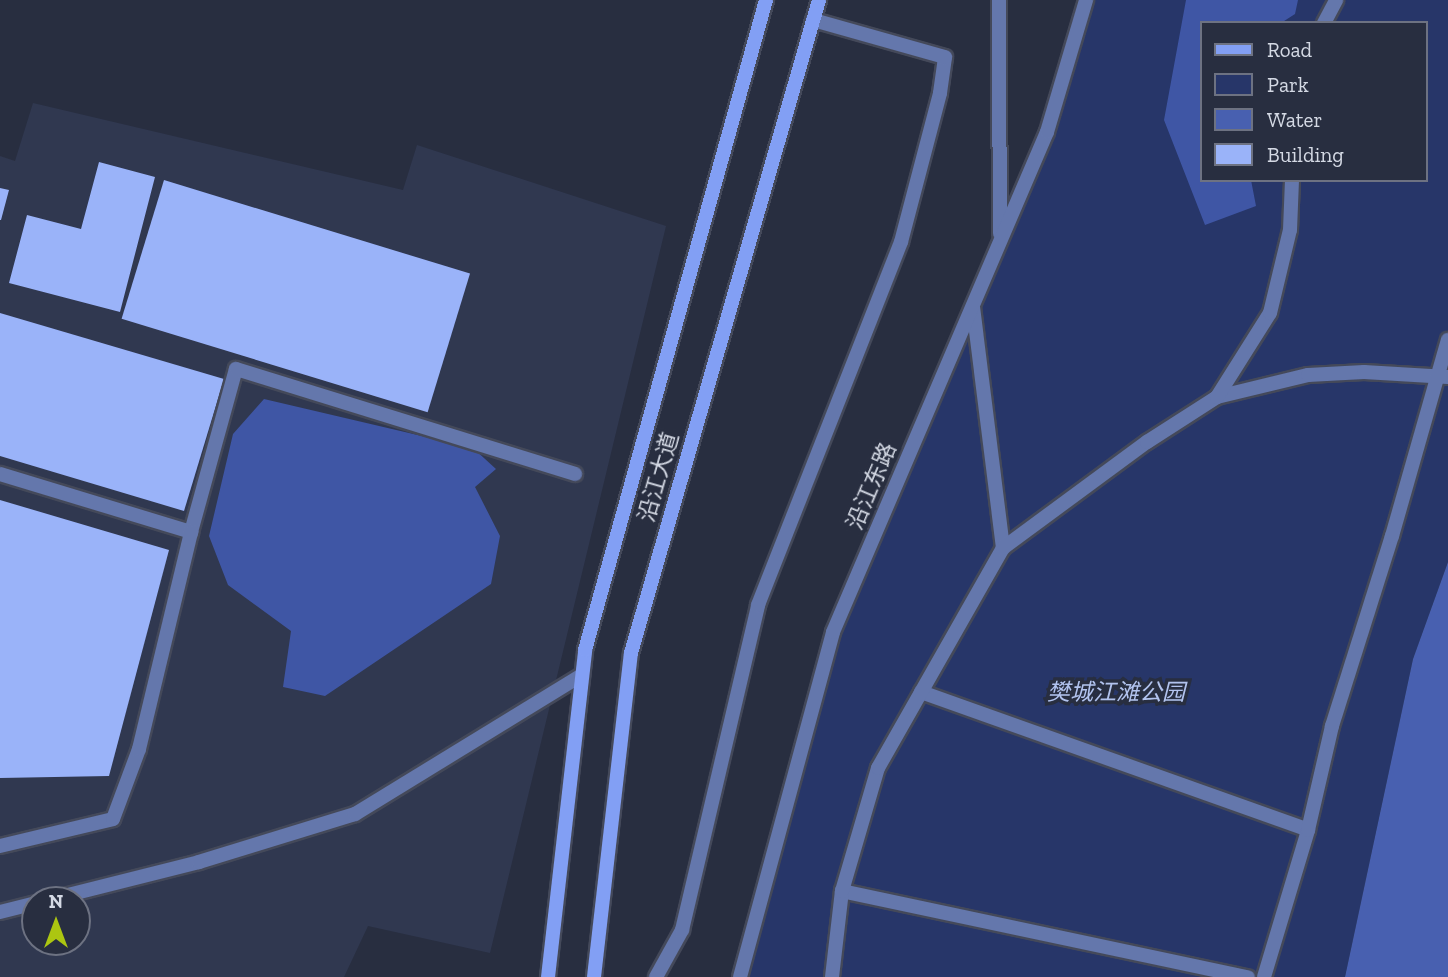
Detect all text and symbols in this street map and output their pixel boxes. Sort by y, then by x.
legend [1200,21,1427,182]
text: Road [1267,37,1312,62]
text: Park [1267,72,1309,97]
text: Water [1267,107,1322,132]
text: Building [1267,142,1344,167]
street label: 沿江大道 [632,429,684,525]
street label: 沿江东路 [840,438,902,534]
park label: 樊城江滩公园 [1047,678,1185,706]
north arrow [21,886,91,956]
text: N [49,890,63,913]

